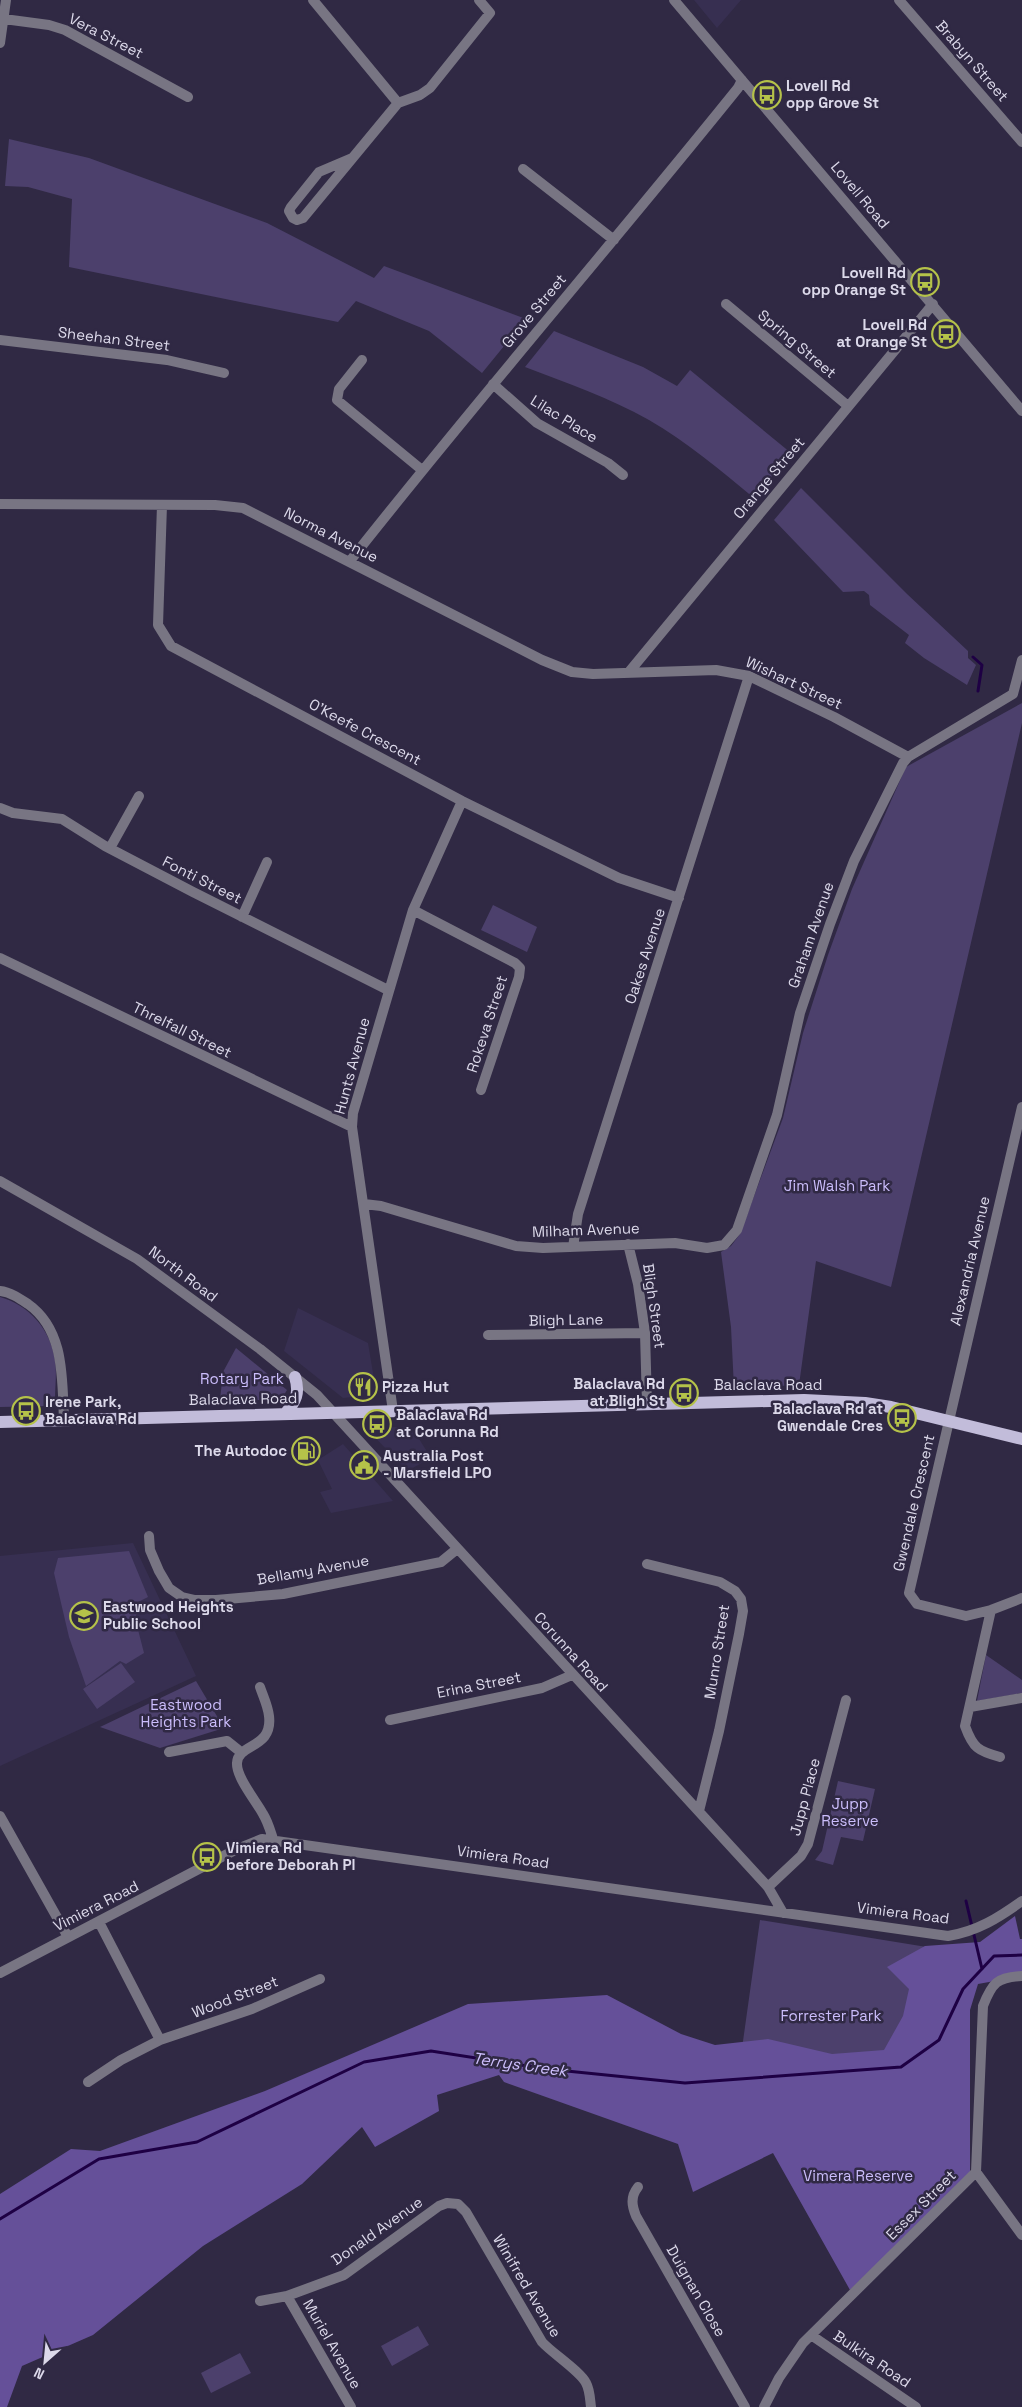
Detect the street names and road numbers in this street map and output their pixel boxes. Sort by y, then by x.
street label: Vera Street [66,9,147,63]
street label: Brabyn Street [932,16,1013,105]
street label: Lovell Road [827,157,894,232]
street label: Grove Street [497,270,570,351]
street label: Spring Street [754,305,841,382]
street label: Sheehan Street [57,322,171,355]
street label: Lilac Place [527,390,602,447]
street label: Orange Street [729,433,809,523]
street label: Norma Avenue [281,503,382,566]
street label: Wishart Street [743,652,846,713]
street label: O'Keefe Crescent [306,694,425,769]
street label: Fonti Street [159,851,245,908]
street label: Graham Avenue [783,879,838,991]
street label: Oakes Avenue [620,905,669,1006]
street label: Rokeva Street [462,973,511,1075]
street label: Threlfall Street [129,997,235,1062]
street label: Hunts Avenue [329,1015,374,1116]
street label: Alexandria Avenue [945,1194,994,1327]
street label: Milham Avenue [532,1218,640,1241]
street label: North Road [145,1241,222,1306]
street label: Bligh Street [639,1262,670,1350]
street label: Bligh Lane [528,1309,604,1330]
street label: Balaclava Road [714,1375,822,1394]
street label: Balaclava Road [188,1388,297,1409]
street label: Gwendale Crescent [889,1432,939,1573]
street label: Bellamy Avenue [255,1550,370,1589]
street label: Munro Street [700,1603,733,1701]
street label: Corunna Road [530,1608,612,1696]
street label: Erina Street [435,1667,523,1702]
street label: Jupp Place [785,1756,824,1838]
street label: Vimiera Road [456,1841,551,1872]
street label: Vimiera Road [50,1876,142,1935]
street label: Vimiera Road [856,1897,950,1928]
street label: Wood Street [189,1971,281,2022]
street label: Essex Street [882,2166,960,2244]
street label: Donald Avenue [327,2192,426,2269]
street label: Winifred Avenue [489,2231,566,2341]
street label: Duignan Close [663,2242,730,2340]
street label: Muriel Avenue [299,2295,366,2392]
street label: Bulkira Road [830,2326,915,2391]

